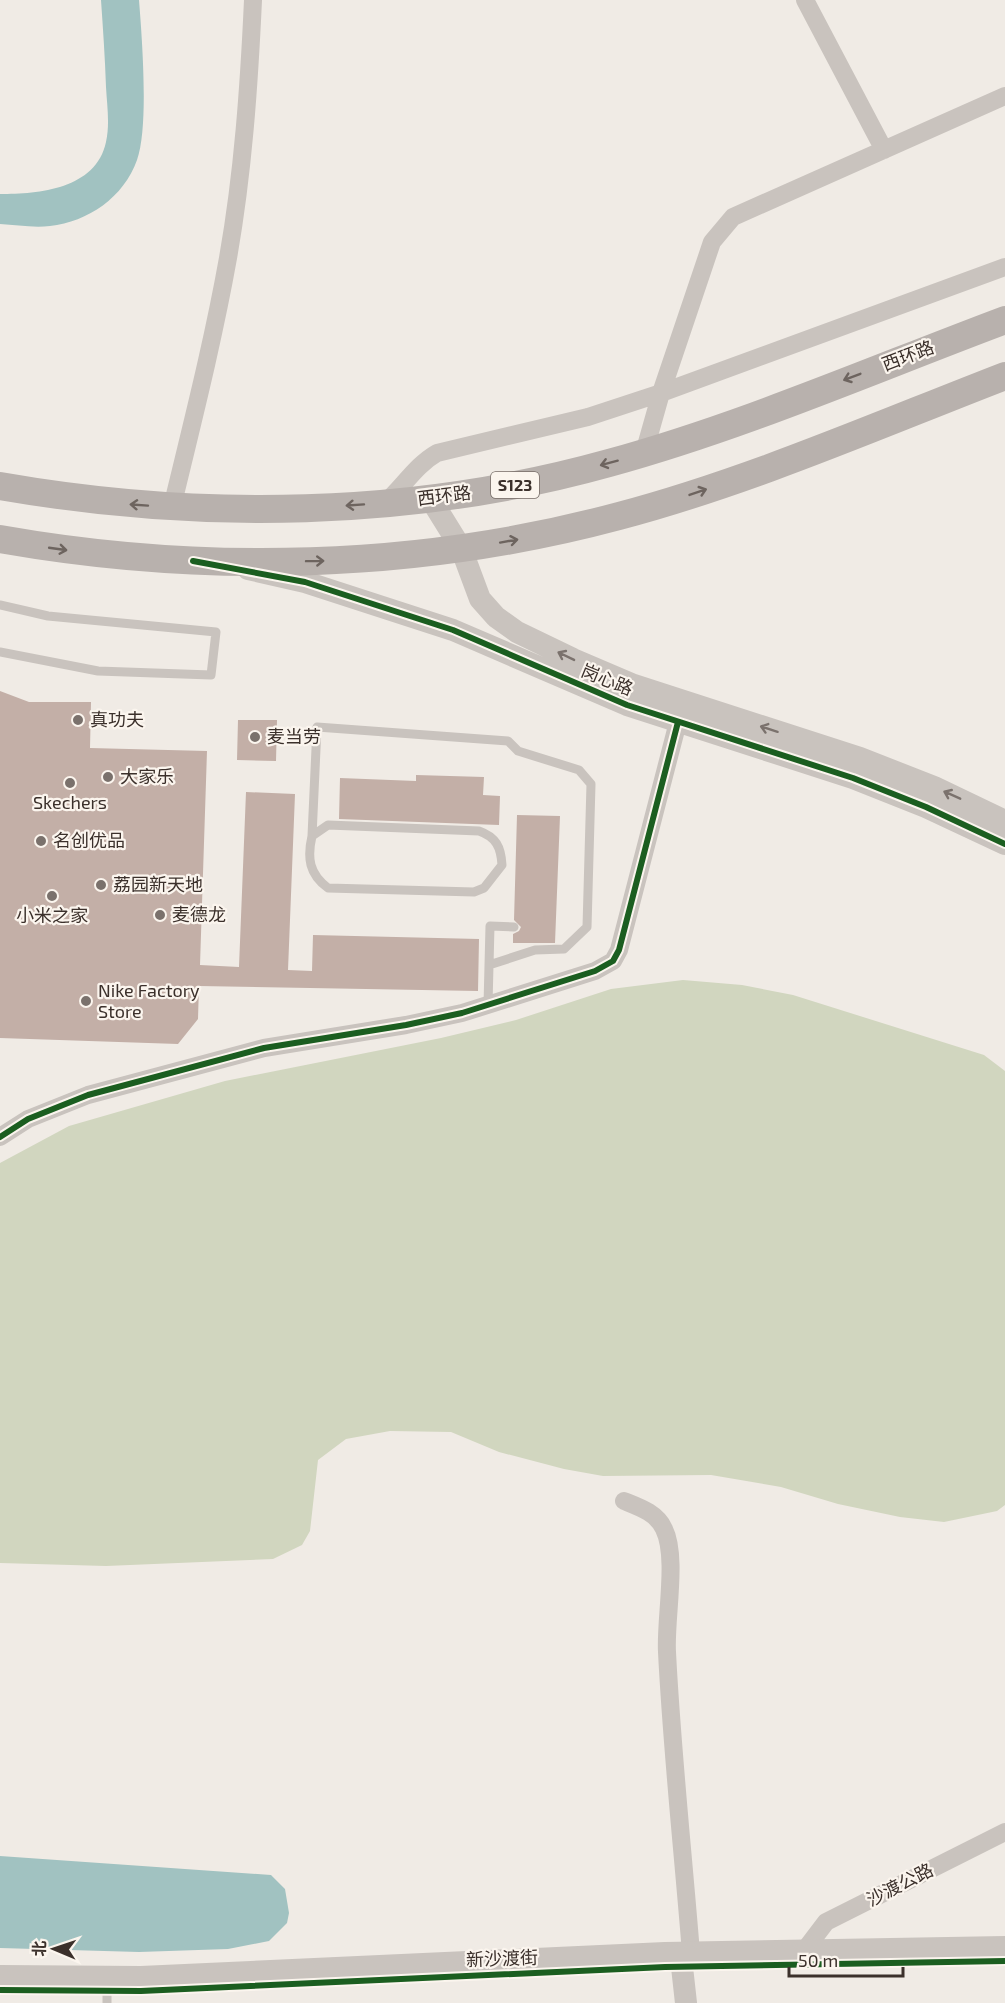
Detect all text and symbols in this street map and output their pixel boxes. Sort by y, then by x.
street label: 西环路 [878,335,937,375]
one-way arrow [843,373,862,384]
one-way arrow [600,458,619,469]
road number: S123 [491,472,539,498]
street label: 西环路 [416,481,472,509]
one-way arrow [688,486,707,497]
one-way arrow [129,499,149,510]
one-way arrow [345,500,365,511]
one-way arrow [499,535,518,546]
one-way arrow [47,543,67,554]
one-way arrow [305,555,325,567]
one-way arrow [558,650,576,661]
street label: 岗心路 [578,659,637,699]
place label: 真功夫 [90,708,144,730]
marker: 真功夫 [71,713,85,727]
one-way arrow [760,723,779,734]
place label: 麦当劳 [267,725,321,747]
marker: 麦当劳 [248,730,262,744]
place label: 大家乐 [120,765,174,787]
marker: 大家乐 [101,770,115,784]
marker: Skechers [63,776,77,790]
one-way arrow [944,789,962,801]
place label: Skechers [33,791,107,813]
place label: 名创优品 [53,829,125,851]
marker: 名创优品 [34,834,48,848]
place label: 荔园新天地 [113,873,203,895]
marker: 荔园新天地 [94,878,108,892]
marker: 小米之家 [45,889,59,903]
place label: 麦德龙 [172,903,226,925]
place label: 小米之家 [16,904,88,926]
marker: 麦德龙 [153,908,167,922]
place label: Nike Factory Store [98,979,200,1022]
marker: Nike Factory Store [79,994,93,1008]
street label: 沙渡公路 [862,1858,937,1910]
north arrow [24,1919,84,1979]
text: 北 [29,1940,48,1957]
scale bar [789,1940,903,1978]
street label: 新沙渡街 [466,1946,538,1970]
text: 50 m [798,1949,838,1971]

